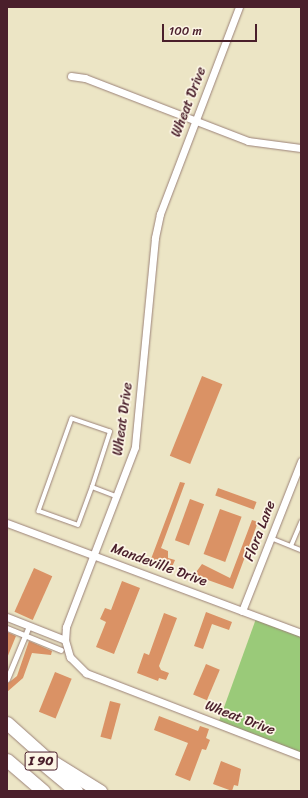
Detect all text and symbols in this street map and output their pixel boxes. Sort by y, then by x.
scale bar [164,16,259,42]
text: 100 m [169,20,202,42]
street label: Wheat Drive [168,65,210,139]
street label: Wheat Drive [110,381,136,457]
street label: Flora Lane [241,498,279,564]
street label: Mandeville Drive [108,540,210,590]
street label: Wheat Drive [203,697,277,739]
road number: I 90 [24,750,58,772]

